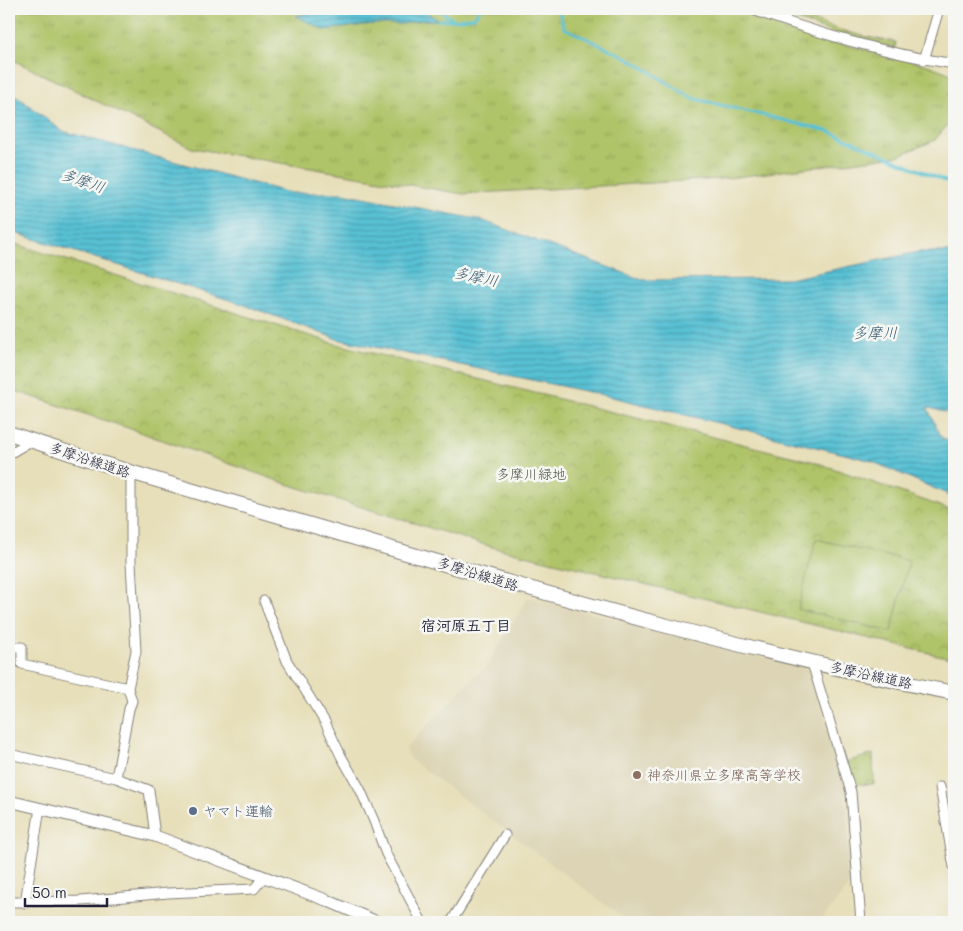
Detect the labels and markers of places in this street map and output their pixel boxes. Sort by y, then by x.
place label: 神奈川県立多摩高等学校 [647,765,801,784]
marker: 神奈川県立多摩高等学校 [631,769,643,781]
place label: ヤマト運輸 [203,801,273,820]
marker: ヤマト運輸 [187,805,199,817]

